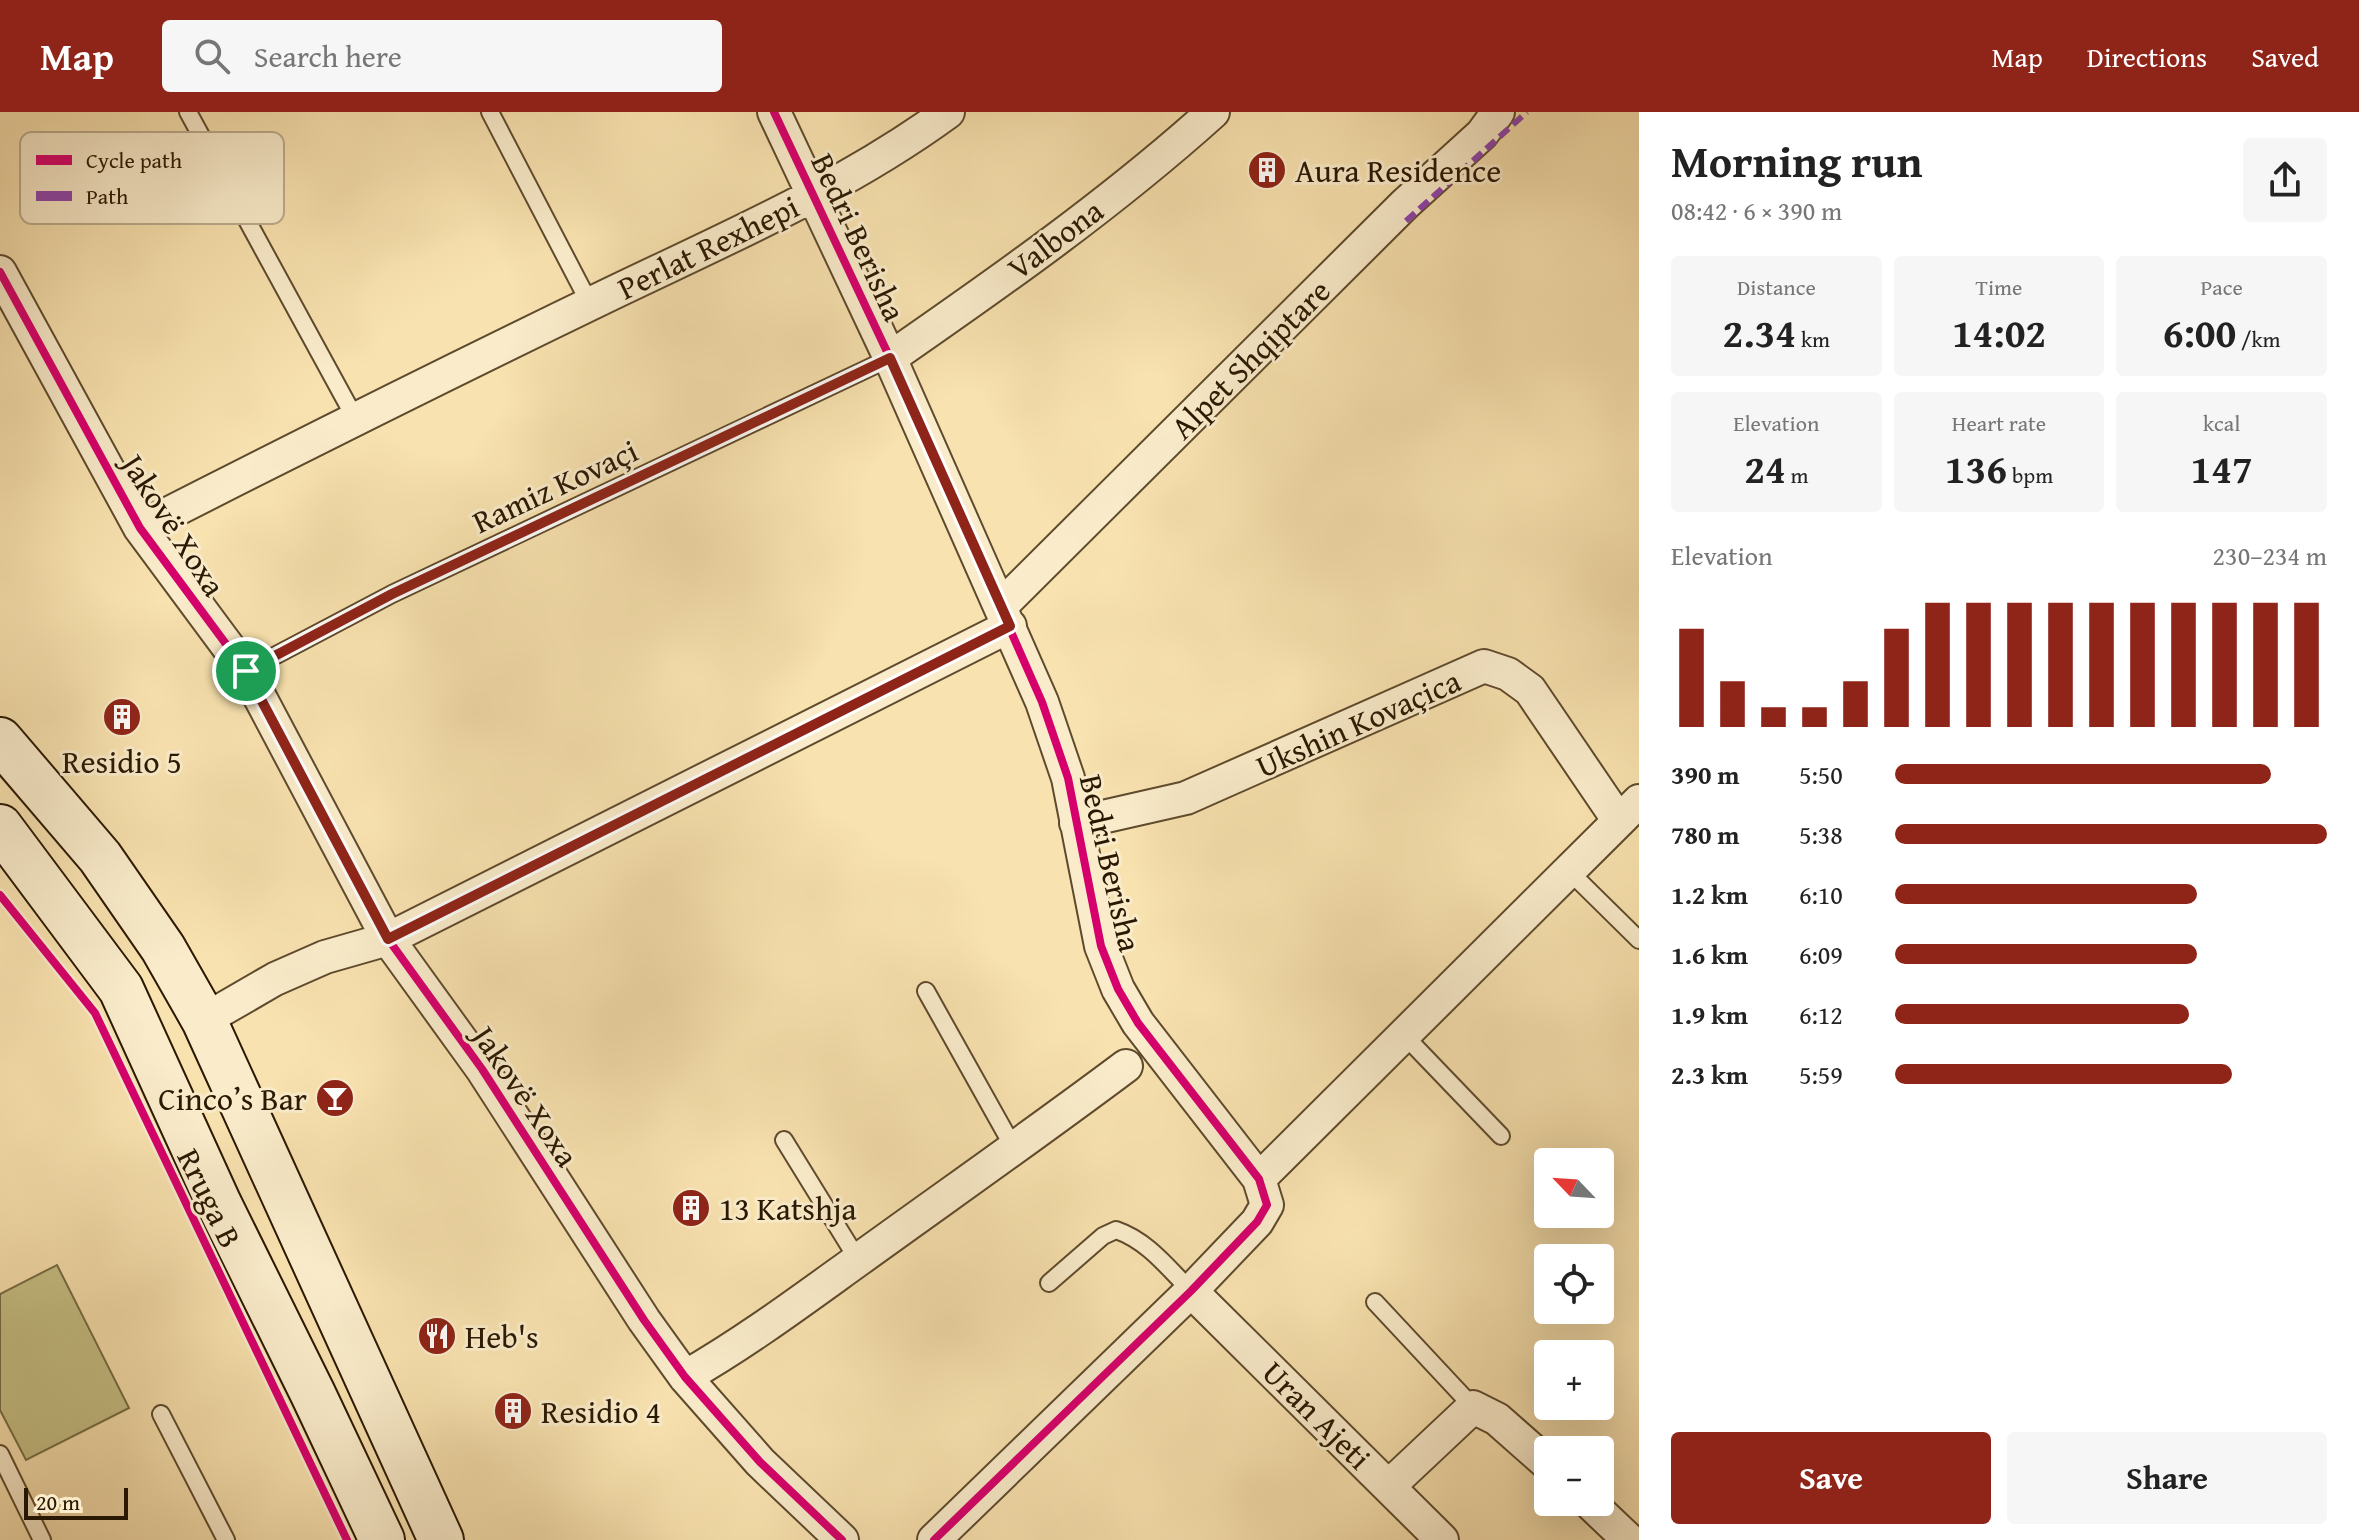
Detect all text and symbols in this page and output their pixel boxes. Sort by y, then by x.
search box [162,20,722,92]
text: Map [40,28,114,84]
icon: search [190,34,234,78]
text: Search here [254,34,402,78]
text: Map [1991,36,2043,77]
text: Directions [2087,36,2207,77]
text: Saved [2251,36,2319,77]
text: Morning run [1671,129,1922,193]
legend [20,132,284,224]
button: share [2243,138,2327,222]
text: Cycle path [86,144,183,176]
street label: Bedri Berisha [800,145,918,329]
place label: Aura Residence [1295,147,1501,194]
building icon: Aura Residence [1246,149,1288,191]
text: Path [86,180,129,212]
street label: Perlat Rexhepi [609,183,807,311]
street label: Valbona [997,187,1113,291]
text: 08:42 · 6 × 390 m [1671,191,1842,230]
street label: Alpet Shqiptare [1159,268,1341,450]
text: Distance [1737,271,1816,303]
text: Time [1976,271,2022,303]
text: Pace [2201,271,2243,303]
text: 2.34 [1723,303,1796,362]
text: 14:02 [1952,303,2046,362]
text: 6:00 [2163,303,2236,362]
text: km [1796,323,1830,355]
text: /km [2236,323,2281,355]
text: Elevation [1733,407,1819,439]
text: Heart rate [1952,407,2046,439]
text: kcal [2203,407,2240,439]
street label: Ramiz Kovaçi [464,427,646,545]
text: 24 [1744,439,1786,498]
text: 136 [1945,439,2007,498]
text: 147 [2191,439,2253,498]
street label: Jakovë Xoxa [108,441,238,606]
text: m [1786,459,1808,491]
text: bpm [2007,459,2053,491]
text: Elevation [1671,536,1773,575]
text: 230–234 m [2213,536,2327,575]
pin [212,637,280,705]
icon: arrive [224,649,268,693]
street label: Ukshin Kovaçica [1248,657,1468,789]
building icon: Residio 5 [101,696,143,738]
place label: Residio 5 [62,738,182,785]
text: 390 m [1671,755,1739,794]
text: 5:50 [1799,755,1843,794]
street label: Bedri Berisha [1068,770,1154,956]
text: 780 m [1671,815,1739,854]
text: 5:38 [1799,815,1843,854]
text: 1.2 km [1671,875,1748,914]
text: 6:10 [1799,875,1843,914]
text: 1.6 km [1671,935,1748,974]
text: 6:09 [1799,935,1843,974]
text: 1.9 km [1671,995,1748,1034]
text: 6:12 [1799,995,1843,1034]
street label: Jakovë Xoxa [459,1013,591,1176]
text: 2.3 km [1671,1055,1748,1094]
text: 5:59 [1799,1055,1843,1094]
place label: Cinco’s Bar [158,1075,307,1122]
bar icon: Cinco’s Bar [314,1077,356,1119]
street label: Rruga B [166,1140,254,1256]
north arrow [1534,1148,1614,1228]
map controls [1534,1148,1614,1516]
place label: 13 Katshja [719,1185,857,1232]
building icon: 13 Katshja [670,1187,712,1229]
button: locate [1534,1244,1614,1324]
place label: Heb's [465,1313,539,1360]
restaurant icon: Heb's [416,1315,458,1357]
button: + [1534,1340,1614,1420]
street label: Uran Ajeti [1252,1350,1382,1480]
place label: Residio 4 [541,1388,661,1435]
building icon: Residio 4 [492,1390,534,1432]
button: Save [1671,1432,1991,1524]
button: Share [2007,1432,2327,1524]
button: − [1534,1436,1614,1516]
scale bar [24,1484,128,1520]
text: 20 m [36,1486,80,1518]

